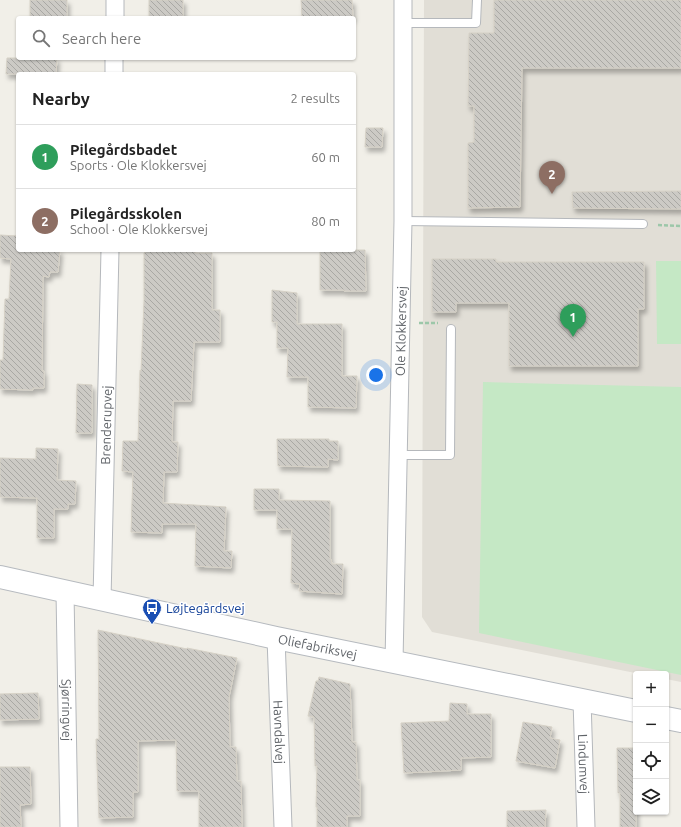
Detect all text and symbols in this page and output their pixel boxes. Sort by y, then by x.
search box [16,16,356,60]
icon: search [30,27,52,49]
text: Search here [62,30,141,47]
text: Nearby [32,89,90,108]
text: 2 results [290,91,340,105]
text: Pilegårdsbadet [70,141,177,158]
text: 1 [41,150,49,164]
text: 60 m [311,150,340,164]
text: Sports · Ole Klokkersvej [70,158,207,172]
pin: 2 [539,161,565,194]
text: Pilegårdsskolen [70,205,182,222]
text: 2 [41,214,49,228]
text: 80 m [311,214,340,228]
text: School · Ole Klokkersvej [70,222,208,236]
street label: Ole Klokkersvej [393,286,409,376]
pin: 1 [560,304,586,337]
your location [366,365,386,385]
street label: Brenderupvej [98,385,114,465]
bus stop icon: Løjtegårdsvej [141,597,163,625]
place label: Løjtegårdsvej [166,601,245,615]
street label: Oliefabriksvej [277,632,358,661]
map controls [633,671,669,815]
button: + [633,671,669,707]
street label: Sjørringvej [59,679,75,741]
street label: Havndalvej [271,700,288,764]
button: − [633,707,669,743]
street label: Lindumvej [576,734,592,794]
button: locate [633,743,669,779]
button: layers [633,779,669,815]

